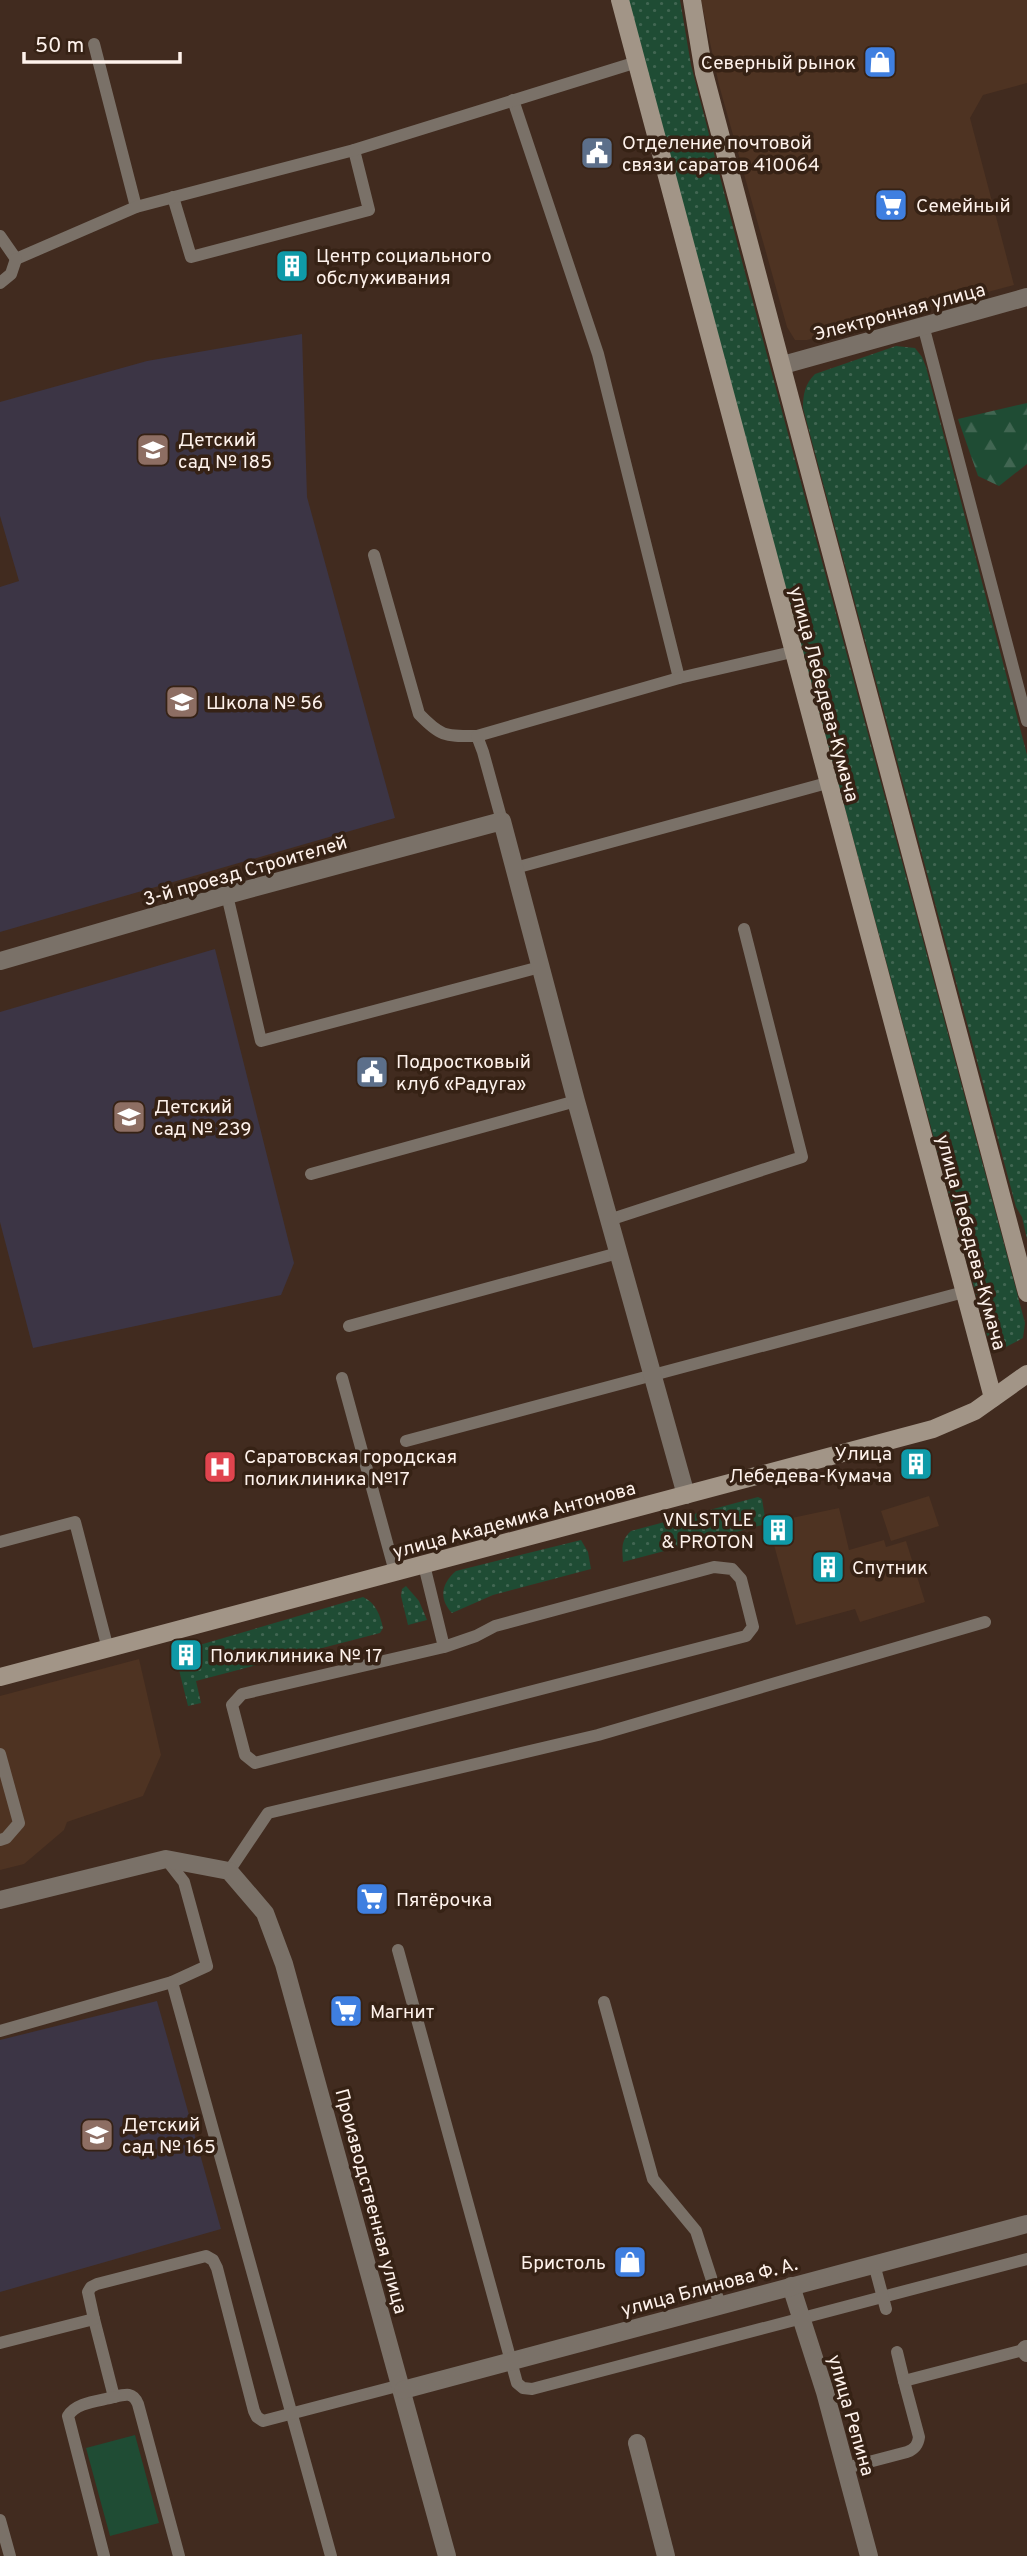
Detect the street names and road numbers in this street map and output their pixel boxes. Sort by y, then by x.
street label: Электронная улица [811,278,988,347]
street label: улица Лебедева-Кумача [783,584,863,805]
street label: 3-й проезд Строителей [141,831,350,913]
street label: улица Лебедева-Кумача [930,1132,1010,1353]
street label: улица Академика Антонова [390,1477,639,1565]
street label: Производственная улица [328,2086,412,2317]
street label: улица Блинова Ф. А. [619,2253,800,2323]
street label: улица Репина [821,2352,879,2479]

